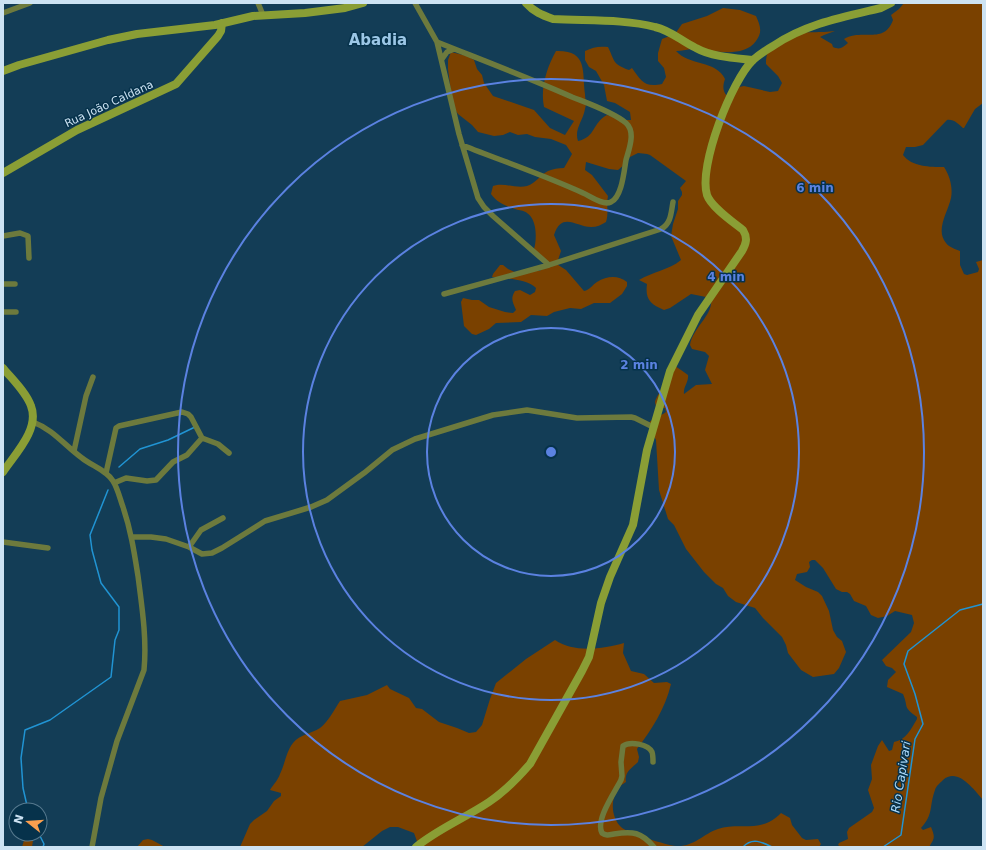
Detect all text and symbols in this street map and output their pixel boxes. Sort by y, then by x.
district label: Abadia [349,31,407,49]
street label: Rua João Caldana [63,78,155,130]
text: 6 min [796,181,834,195]
text: 4 min [707,270,745,284]
text: 2 min [620,358,658,372]
centre of rings [544,445,558,459]
water label: Rio Capivari [888,740,914,814]
north arrow [8,802,48,842]
text: N [11,813,26,826]

